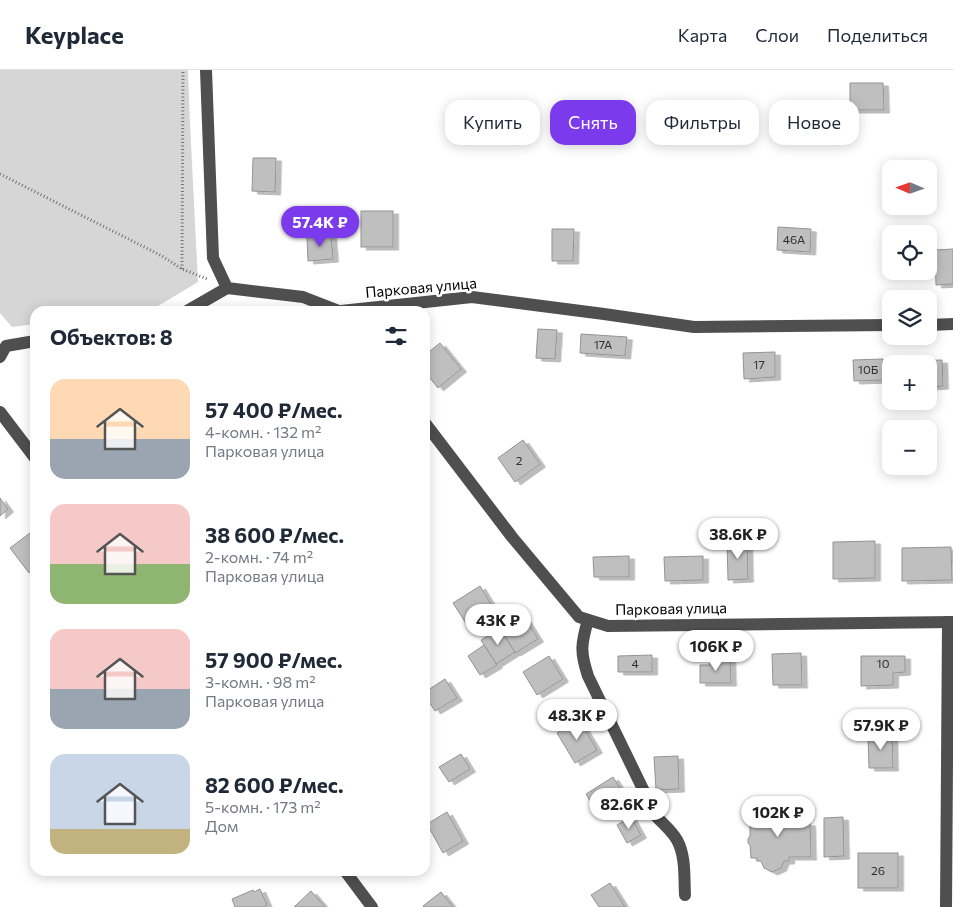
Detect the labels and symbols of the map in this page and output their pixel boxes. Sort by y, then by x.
north arrow [882,160,938,215]
pin: 57.4K ₽ [274,206,366,248]
house number: 46А [783,232,805,246]
street label: Парковая улица [364,273,477,301]
house number: 17А [594,337,612,351]
house number: 17 [753,357,765,371]
house number: 10Б [858,362,879,376]
house number: 2 [516,453,523,467]
pin: 38.6K ₽ [692,518,784,560]
street label: Парковая улица [615,598,727,618]
pin: 43K ₽ [463,604,533,646]
pin: 106K ₽ [675,630,757,672]
house number: 4 [631,656,639,670]
house number: 10 [877,656,890,670]
pin: 48.3K ₽ [531,698,623,741]
pin: 57.9K ₽ [835,708,927,751]
pin: 82.6K ₽ [583,788,675,830]
pin: 102K ₽ [737,796,819,838]
house number: 26 [871,863,885,877]

